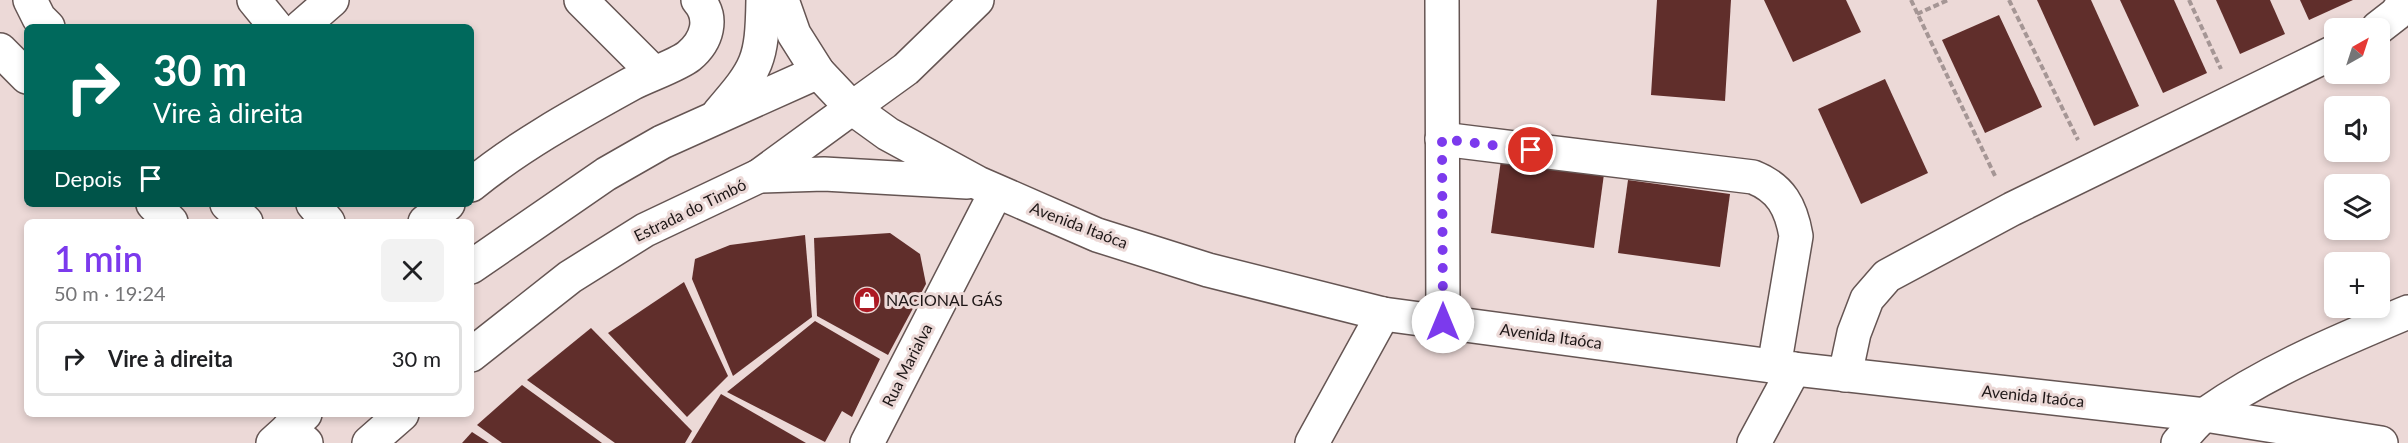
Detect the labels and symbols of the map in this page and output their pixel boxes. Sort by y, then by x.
north arrow [2324,18,2390,84]
pin [1505,124,1556,175]
street label: Estrada do Timbó [631,174,749,245]
street label: Avenida Itaóca [1028,197,1131,252]
shop icon: NACIONAL GÁS [852,285,882,315]
place label: NACIONAL GÁS [886,290,1003,309]
position arrow [1411,290,1475,354]
street label: Avenida Itaóca [1499,319,1603,352]
street label: Rua Marialva [878,320,936,409]
street label: Avenida Itaóca [1981,381,2085,410]

